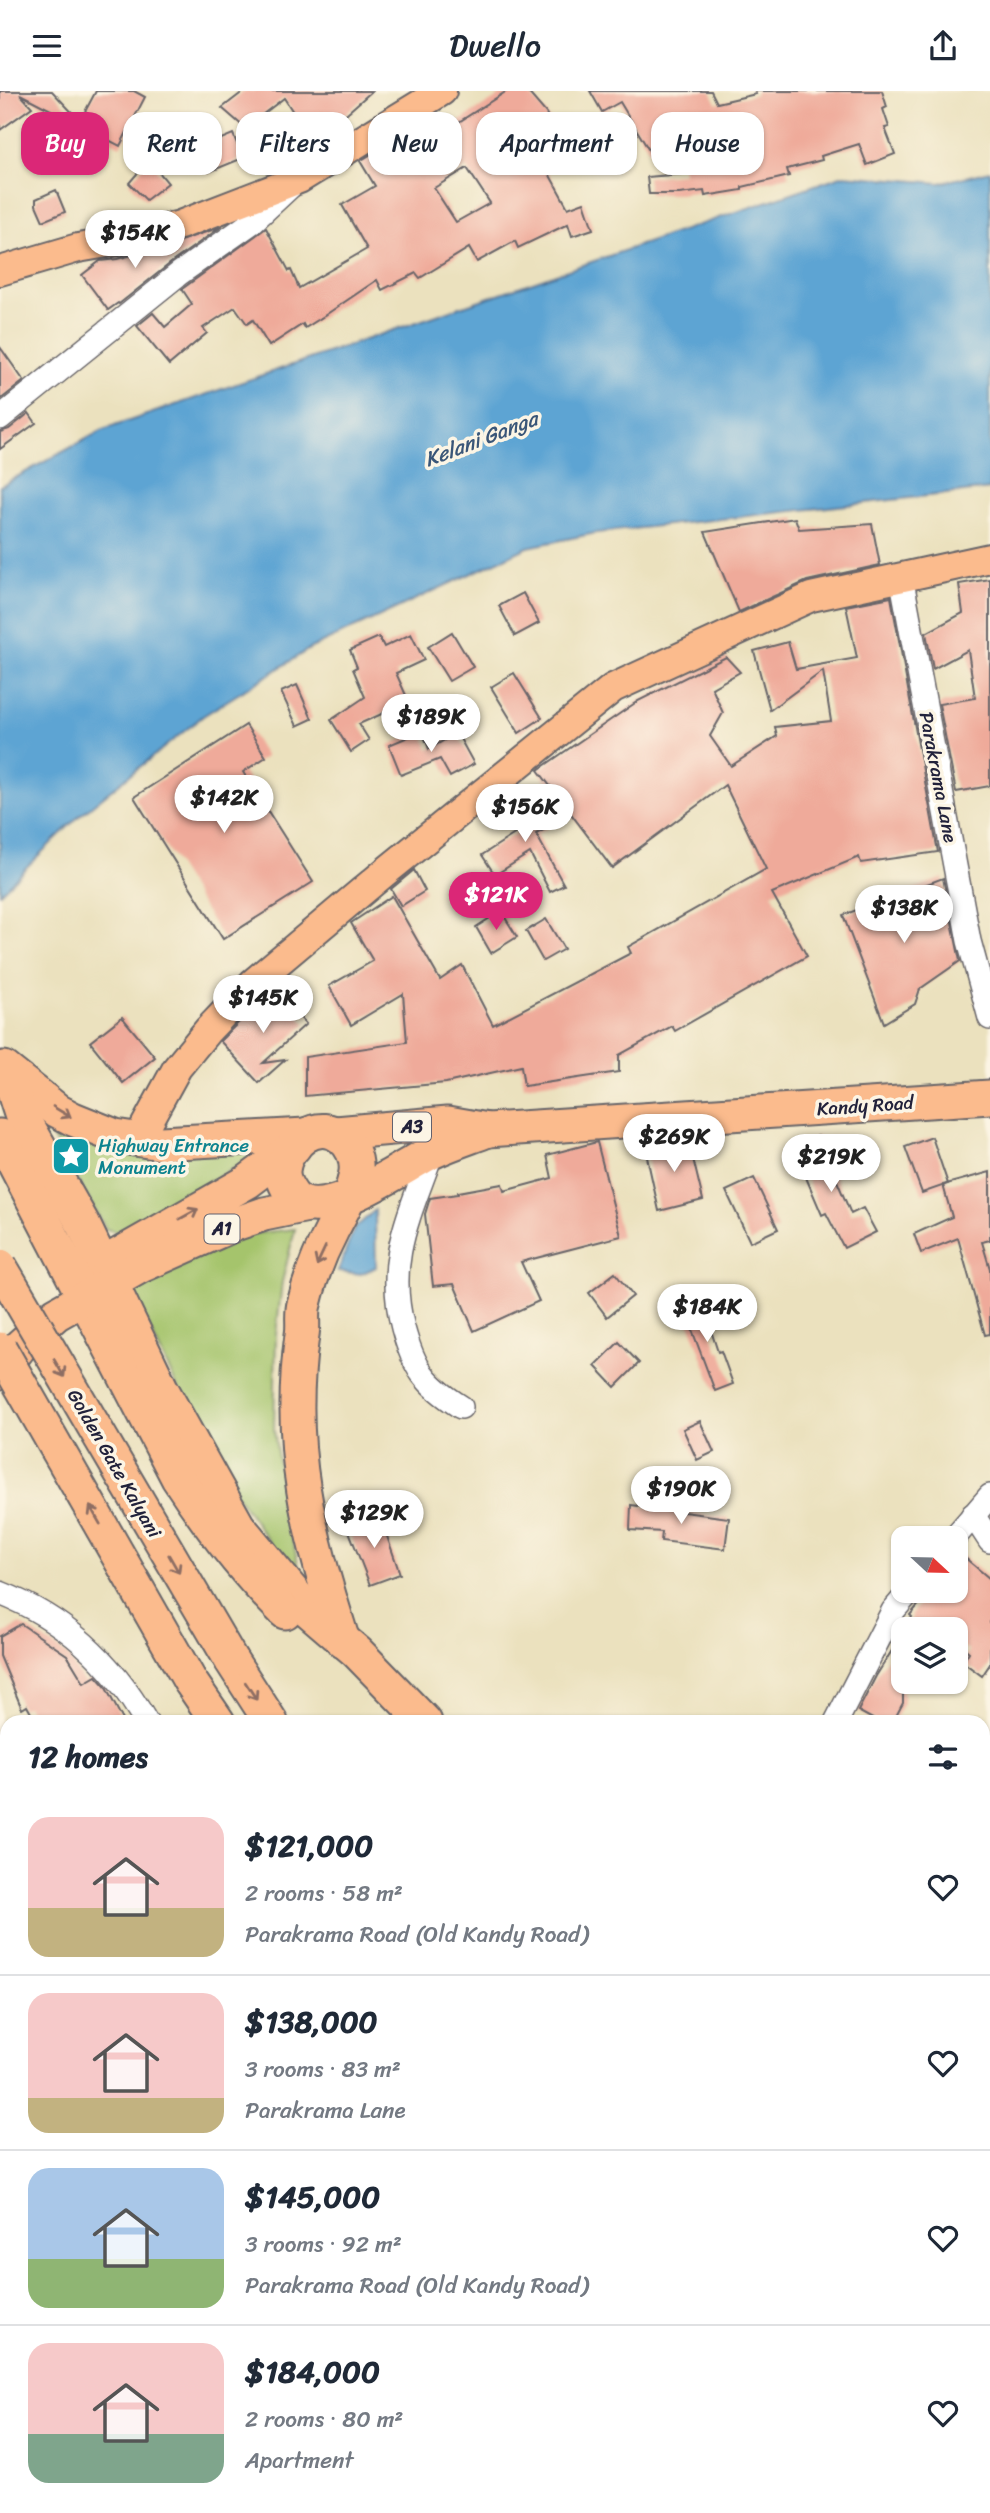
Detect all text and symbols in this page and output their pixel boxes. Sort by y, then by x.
text: Dwello [449,17,541,74]
icon: menu [28,27,66,65]
icon: share [924,27,962,65]
chip: Buy [21,112,109,175]
chip: Rent [123,112,222,175]
chip: Filters [236,112,354,175]
chip: New [368,112,462,175]
chip: Apartment [476,112,637,175]
chip: House [651,112,764,175]
pin: $154K [86,211,184,270]
text: $154K [101,212,169,253]
water label: Kelani Ganga [419,399,546,478]
pin: $189K [382,695,480,754]
text: $189K [397,696,465,737]
street label: Parakrama Lane [910,709,967,845]
pin: $142K [175,775,273,835]
text: $142K [191,777,257,818]
pin: $156K [476,785,574,844]
text: $156K [492,786,558,827]
pin: $121K [447,873,545,932]
text: $121K [465,874,527,915]
pin: $138K [855,885,953,945]
text: $138K [871,887,937,928]
pin: $145K [214,975,312,1035]
text: $145K [229,977,297,1018]
street label: Kandy Road [816,1086,916,1125]
one-way arrow [52,1105,72,1119]
road number: A3 [393,1112,431,1141]
pin: $269K [625,1115,723,1174]
text: $269K [639,1116,709,1157]
place label: Highway Entrance Monument [98,1129,249,1184]
place icon: Highway Entrance Monument [50,1135,92,1177]
pin: $219K [782,1135,880,1194]
text: $219K [798,1136,864,1177]
one-way arrow [179,1207,199,1221]
road number: A1 [204,1215,240,1244]
one-way arrow [314,1244,327,1266]
pin: $184K [658,1285,756,1344]
text: $184K [673,1286,741,1327]
one-way arrow [52,1357,66,1377]
street label: Golden Gate Kalyani [58,1382,171,1545]
pin: $190K [632,1467,730,1526]
text: $190K [647,1468,715,1509]
pin: $129K [325,1491,423,1550]
text: $129K [341,1492,407,1533]
one-way arrow [88,1506,102,1526]
north arrow [891,1526,968,1603]
map controls [891,1526,968,1694]
one-way arrow [168,1553,181,1574]
button: layers [891,1617,968,1694]
one-way arrow [244,1681,258,1700]
text: 12 homes [28,1730,148,1784]
icon: filters [924,1738,962,1776]
text: $121,000 [245,1819,373,1873]
icon: home [84,1845,168,1929]
icon: heart [924,1868,962,1906]
text: 2 rooms · 58 m² [245,1873,403,1914]
text: Parakrama Road (Old Kandy Road) [245,1914,588,1955]
text: $138,000 [245,1995,378,2049]
icon: home [84,2021,168,2105]
icon: heart [924,2044,962,2082]
text: 3 rooms · 83 m² [245,2049,401,2090]
text: Parakrama Lane [245,2090,406,2131]
text: $145,000 [245,2170,380,2224]
icon: home [84,2196,168,2280]
icon: heart [924,2219,962,2257]
text: 3 rooms · 92 m² [245,2224,402,2265]
text: Parakrama Road (Old Kandy Road) [245,2265,588,2306]
text: $184,000 [245,2345,380,2399]
icon: home [84,2371,168,2455]
icon: heart [924,2394,962,2432]
text: 2 rooms · 80 m² [245,2399,403,2440]
text: Apartment [245,2440,354,2481]

